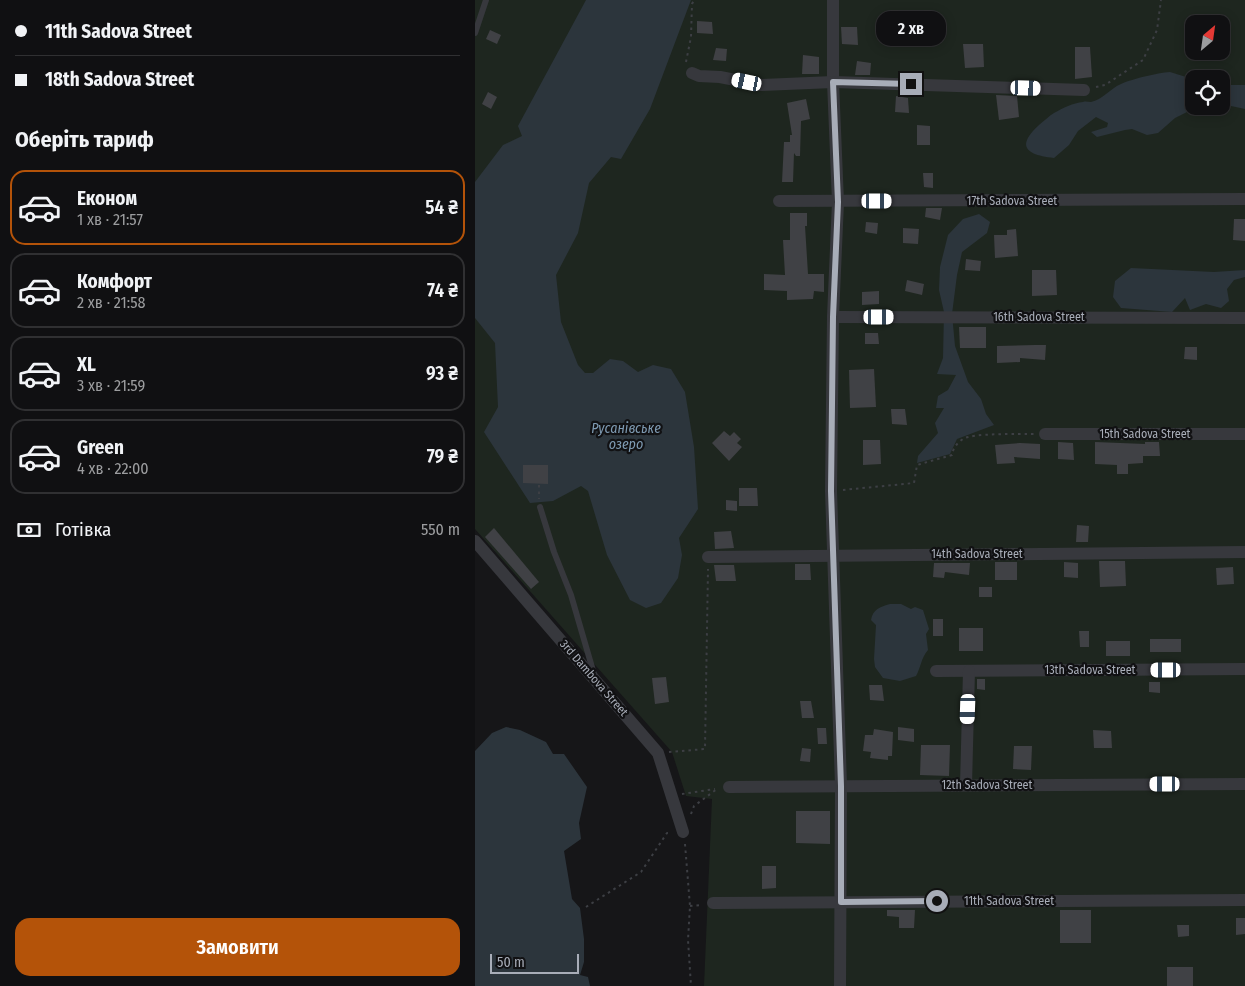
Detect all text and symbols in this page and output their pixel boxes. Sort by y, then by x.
callout: 2 хв [876,12,946,46]
north arrow [1185,15,1230,60]
map controls [1185,15,1230,115]
text: 2 хв [898,19,924,38]
text: 11th Sadova Street [45,20,192,43]
text: 18th Sadova Street [45,68,194,91]
button: locate [1185,70,1230,115]
car [730,72,763,92]
route end [900,73,922,95]
car [1010,80,1041,96]
text: Оберіть тариф [15,126,154,153]
icon: car [17,185,62,230]
text: Економ [77,187,137,210]
car [862,194,892,209]
street label: 17th Sadova Street [967,194,1057,208]
text: 54 ₴ [425,196,458,219]
text: 1 хв · 21:57 [77,210,143,229]
icon: car [17,268,62,313]
text: Комфорт [77,270,152,293]
text: 74 ₴ [427,279,458,302]
text: 2 хв · 21:58 [77,293,146,312]
car [864,310,894,325]
street label: 16th Sadova Street [993,310,1085,324]
icon: car [17,351,62,396]
text: XL [77,353,96,376]
text: 93 ₴ [426,362,458,385]
text: 3 хв · 21:59 [77,376,145,395]
water label: Русанівське озеро [591,420,661,453]
street label: 15th Sadova Street [1099,427,1191,441]
icon: car [17,434,62,479]
text: Green [77,436,124,459]
text: 79 ₴ [427,445,458,468]
text: 4 хв · 22:00 [77,459,149,478]
icon: cash [15,516,43,544]
text: Готівка [55,518,111,541]
text: 550 m [421,520,460,539]
street label: 14th Sadova Street [931,547,1023,561]
street label: 3rd Dambova Street [557,637,631,719]
street label: 13th Sadova Street [1044,663,1136,677]
car [1151,663,1181,678]
car [959,694,976,724]
car [1150,777,1180,792]
street label: 12th Sadova Street [942,778,1033,792]
route start [926,890,948,912]
street label: 11th Sadova Street [964,894,1054,908]
button: Замовити [15,918,460,976]
scale bar [490,951,579,974]
text: 50 m [497,954,525,971]

